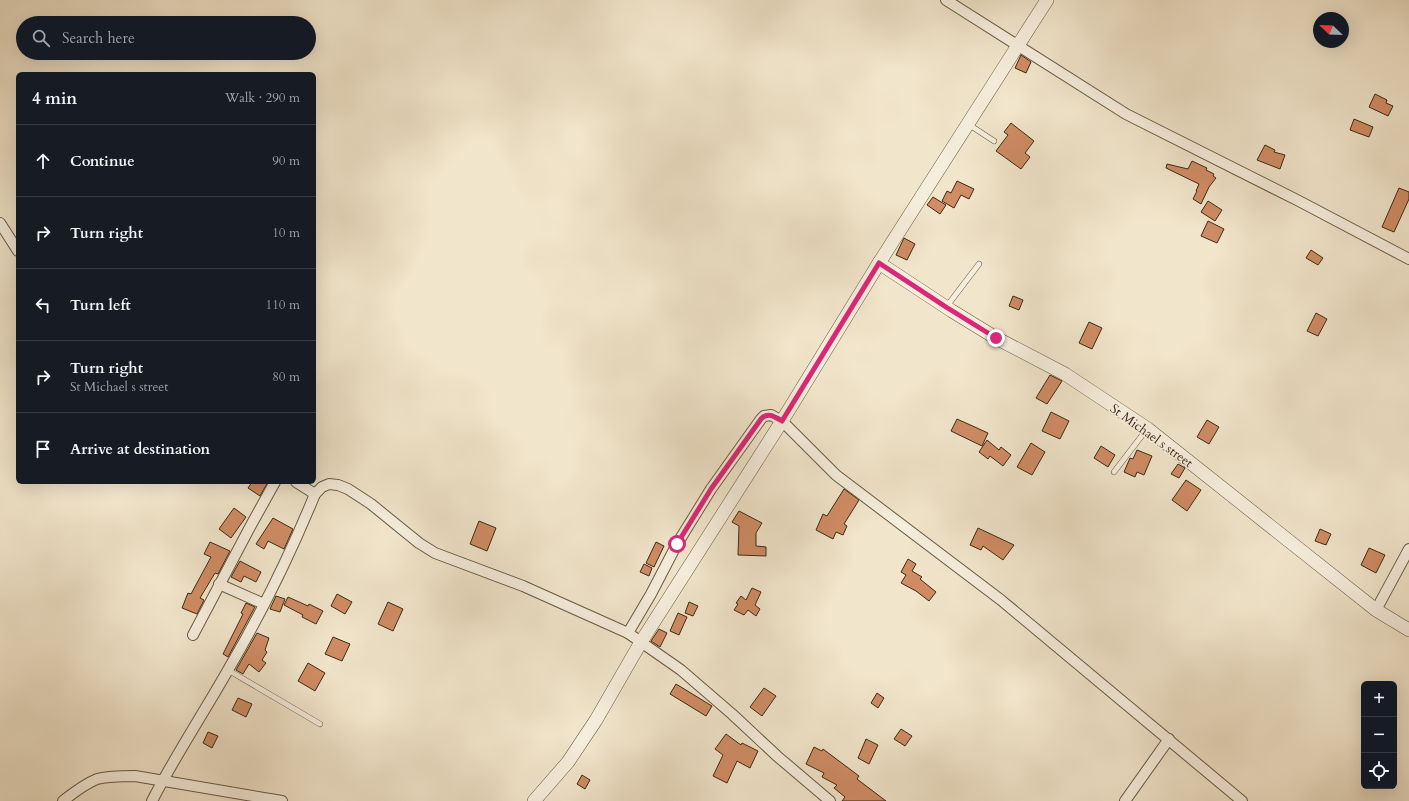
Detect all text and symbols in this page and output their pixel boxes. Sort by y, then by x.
north arrow [1313,12,1349,48]
search box [16,16,316,60]
icon: search [30,27,52,49]
text: Search here [62,28,135,48]
text: 4 min [32,87,77,110]
text: Walk · 290 m [225,89,300,107]
icon: ahead [32,150,54,172]
text: Continue [70,151,135,171]
text: 90 m [272,152,300,170]
icon: right [32,222,54,244]
text: Turn right [70,223,143,243]
text: 10 m [272,224,300,242]
icon: left [32,294,54,316]
text: Turn left [70,295,131,315]
text: 110 m [266,296,300,314]
route end [987,329,1005,347]
text: Turn right [70,358,143,378]
icon: right [32,366,54,388]
text: 80 m [272,368,300,386]
text: St Michael s street [70,378,168,396]
street label: St Michael s street [1106,400,1196,472]
icon: arrive [32,438,54,460]
text: Arrive at destination [70,439,210,459]
route start [668,535,686,553]
map controls [1361,681,1397,789]
button: + [1361,681,1397,717]
button: − [1361,717,1397,753]
button: locate [1361,753,1397,789]

